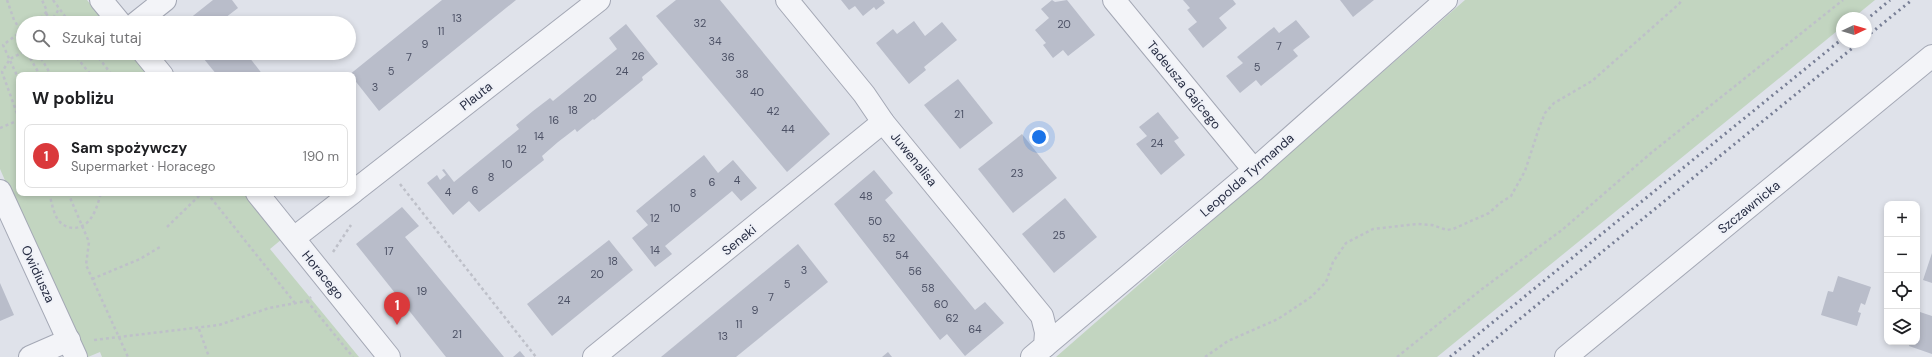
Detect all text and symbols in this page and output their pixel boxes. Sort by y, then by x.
house number: 13 [452,11,462,25]
north arrow [1836,12,1872,48]
search box [16,16,356,60]
house number: 32 [694,16,706,30]
house number: 20 [1057,17,1071,31]
house number: 11 [438,24,444,38]
icon: search [30,27,52,49]
text: Szukaj tutaj [62,28,142,48]
house number: 34 [708,34,722,48]
house number: 9 [422,37,429,51]
street label: Tadeusza Gajcego [1143,37,1225,133]
house number: 7 [1276,39,1282,53]
house number: 26 [631,49,645,63]
house number: 7 [406,50,412,64]
house number: 36 [721,50,735,64]
house number: 5 [1254,60,1261,74]
house number: 5 [388,64,395,78]
house number: 24 [616,64,629,78]
house number: 38 [735,67,749,81]
street label: Plauta [456,78,496,114]
house number: 3 [372,80,378,94]
house number: 40 [750,85,764,99]
text: W pobliżu [32,87,114,109]
house number: 20 [583,91,597,105]
house number: 18 [568,103,578,117]
house number: 42 [766,104,780,118]
house number: 21 [954,107,964,121]
house number: 16 [549,113,559,127]
house number: 44 [781,122,795,136]
your location [1029,127,1049,147]
street label: Juwenalisa [887,128,941,190]
house number: 14 [534,129,544,143]
street label: Leopolda Tyrmanda [1196,130,1298,220]
house number: 24 [1151,136,1164,150]
text: Sam spożywczy [71,138,187,158]
house number: 12 [517,142,527,156]
text: 1 [44,148,48,165]
text: 190 m [303,148,339,165]
house number: 10 [502,157,512,171]
text: Supermarket · Horacego [71,158,216,175]
house number: 23 [1011,166,1023,180]
house number: 8 [488,170,494,184]
house number: 4 [734,173,741,187]
house number: 6 [709,175,716,189]
street label: Szczawnicka [1714,177,1784,237]
house number: 6 [472,183,479,197]
house number: 4 [445,185,452,199]
house number: 8 [690,186,696,200]
house number: 48 [859,189,873,203]
house number: 10 [670,201,680,215]
map controls [1884,201,1920,345]
button: + [1884,201,1920,237]
house number: 12 [650,211,660,225]
house number: 50 [868,214,882,228]
street label: Seneki [718,221,760,259]
house number: 25 [1052,228,1066,242]
house number: 52 [883,231,895,245]
button: − [1884,237,1920,273]
street label: Owidiusza [17,243,59,305]
house number: 14 [650,243,660,257]
house number: 17 [384,244,394,258]
street label: Horacego [298,247,348,303]
house number: 54 [895,248,909,262]
house number: 18 [608,254,618,268]
house number: 3 [801,263,807,277]
house number: 56 [908,264,922,278]
house number: 20 [590,267,604,281]
button: locate [1884,273,1920,309]
house number: 5 [784,277,791,291]
house number: 58 [921,281,935,295]
house number: 19 [417,284,427,298]
house number: 7 [768,290,774,304]
pin: 1 [384,292,410,325]
house number: 24 [558,293,571,307]
house number: 60 [934,297,948,311]
house number: 9 [752,303,759,317]
button: layers [1884,309,1920,345]
house number: 62 [946,311,958,325]
house number: 11 [736,317,742,331]
house number: 64 [968,322,982,336]
house number: 21 [452,327,462,341]
house number: 13 [718,329,728,343]

